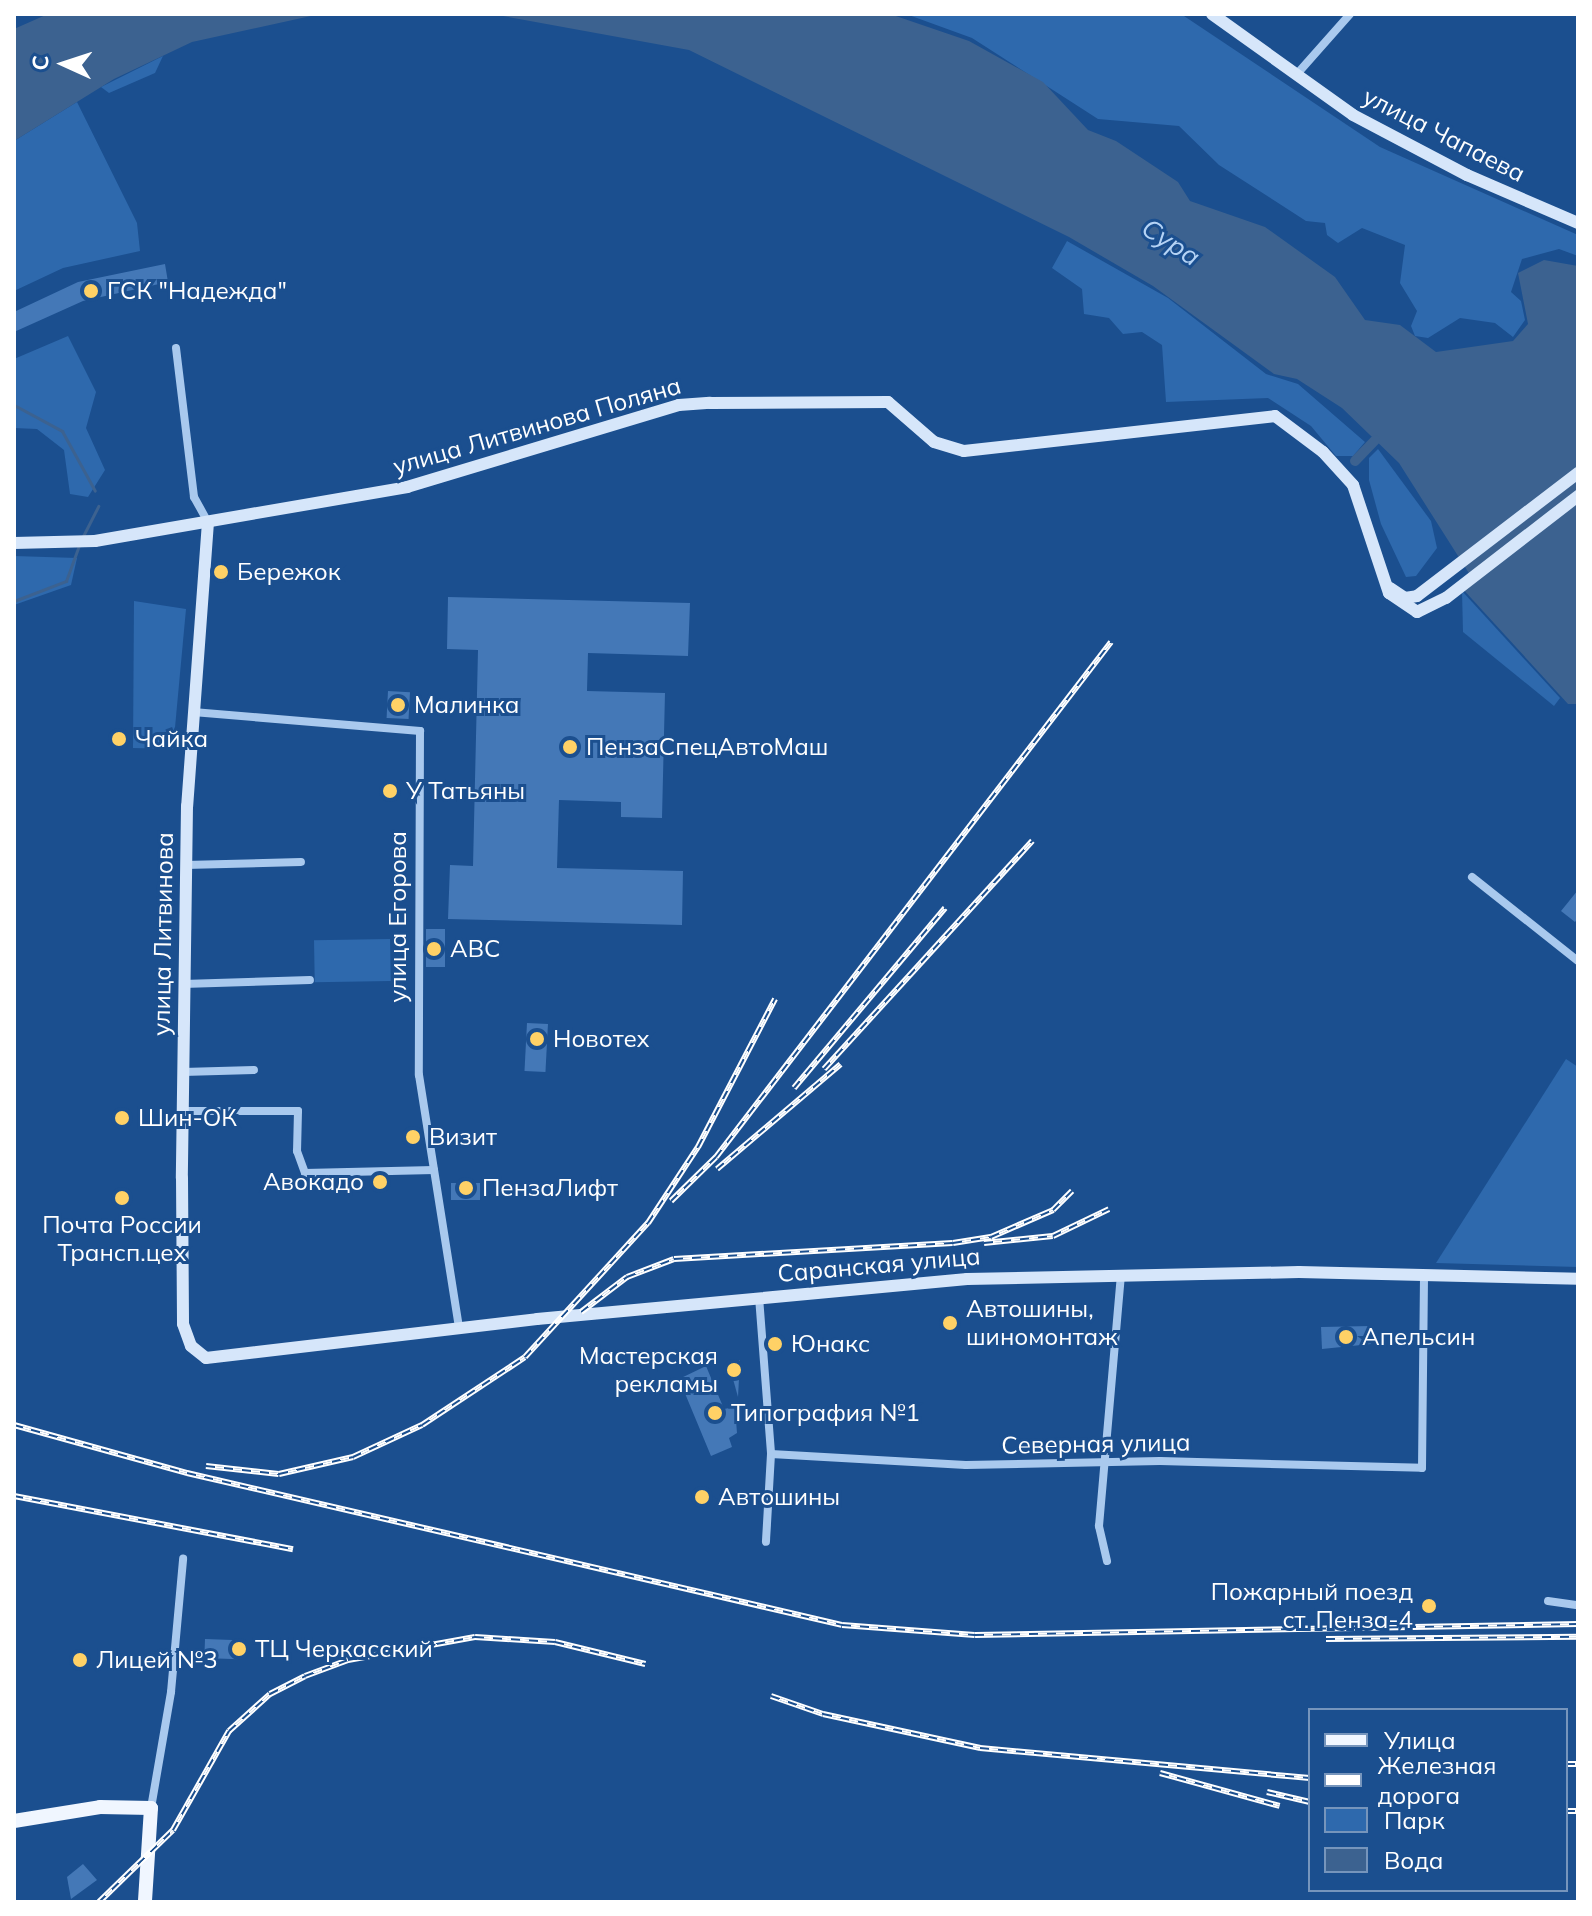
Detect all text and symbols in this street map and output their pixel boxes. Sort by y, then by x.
north arrow [24,24,104,104]
text: С [26,54,54,71]
street label: улица Чапаева [1358,82,1530,188]
water label: Сура [1136,212,1206,272]
place label: ГСК "Надежда" [107,277,287,305]
marker: ГСК "Надежда" [82,282,100,300]
street label: улица Литвинова Поляна [390,371,684,481]
place label: Бережок [237,558,341,586]
marker: Бережок [212,563,230,581]
place label: Малинка [414,691,520,719]
marker: Малинка [389,696,407,714]
place label: Чайка [135,725,208,753]
marker: Чайка [110,730,128,748]
place label: ПензаСпецАвтоМаш [586,733,828,761]
marker: ПензаСпецАвтоМаш [561,738,579,756]
place label: У Татьяны [406,777,525,805]
marker: У Татьяны [381,782,399,800]
street label: улица Егорова [384,831,412,1003]
street label: улица Литвинова [147,832,179,1036]
place label: ABC [450,935,500,963]
marker: ABC [425,940,443,958]
place label: Новотех [553,1025,650,1053]
marker: Новотех [528,1030,546,1048]
place label: Шин-ОК [138,1104,237,1132]
marker: Шин-ОК [113,1109,131,1127]
place label: Визит [429,1123,497,1151]
marker: Визит [404,1128,422,1146]
place label: Авокадо [263,1168,364,1196]
marker: Авокадо [371,1173,389,1191]
place label: ПензаЛифт [482,1174,618,1202]
marker: ПензаЛифт [457,1179,475,1197]
marker: Почта России Трансп.цех [113,1189,131,1207]
place label: Почта России Трансп.цех [42,1211,202,1267]
street label: Саранская улица [776,1242,982,1288]
place label: Автошины, шиномонтаж [966,1295,1118,1351]
marker: Автошины, шиномонтаж [941,1314,959,1332]
place label: Апельсин [1362,1323,1475,1351]
marker: Апельсин [1337,1328,1355,1346]
place label: Юнакс [791,1330,870,1358]
marker: Юнакс [766,1335,784,1353]
place label: Мастерская рекламы [579,1342,718,1398]
marker: Мастерская рекламы [725,1361,743,1379]
place label: Типография №1 [731,1399,920,1427]
marker: Типография №1 [706,1404,724,1422]
street label: Северная улица [1001,1428,1191,1460]
place label: Автошины [718,1483,840,1511]
marker: Автошины [693,1488,711,1506]
place label: Пожарный поезд ст. Пенза-4 [1211,1578,1413,1634]
marker: Пожарный поезд ст. Пенза-4 [1420,1597,1438,1615]
place label: ТЦ Черкасский [255,1635,433,1663]
marker: ТЦ Черкасский [230,1640,248,1658]
place label: Лицей №3 [96,1646,218,1674]
marker: Лицей №3 [71,1651,89,1669]
legend [1308,1708,1568,1892]
text: Улица [1384,1725,1456,1755]
text: Железная дорога [1378,1750,1496,1810]
text: Парк [1384,1805,1445,1835]
text: Вода [1384,1845,1444,1875]

